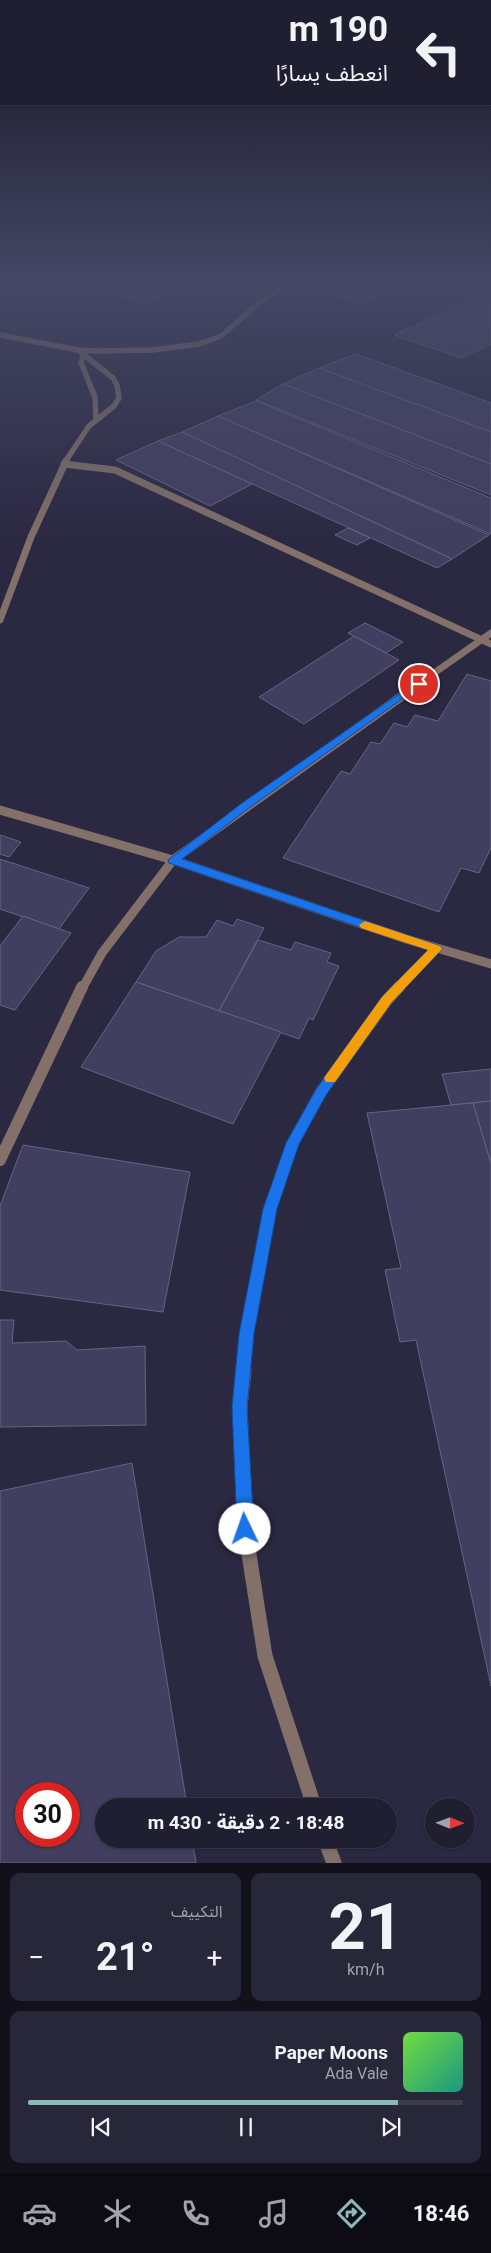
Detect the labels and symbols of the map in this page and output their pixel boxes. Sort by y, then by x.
pin [398,663,440,705]
position arrow [218,1502,270,1554]
speed limit sign: 30 [15,1782,80,1847]
north arrow [425,1798,475,1848]

